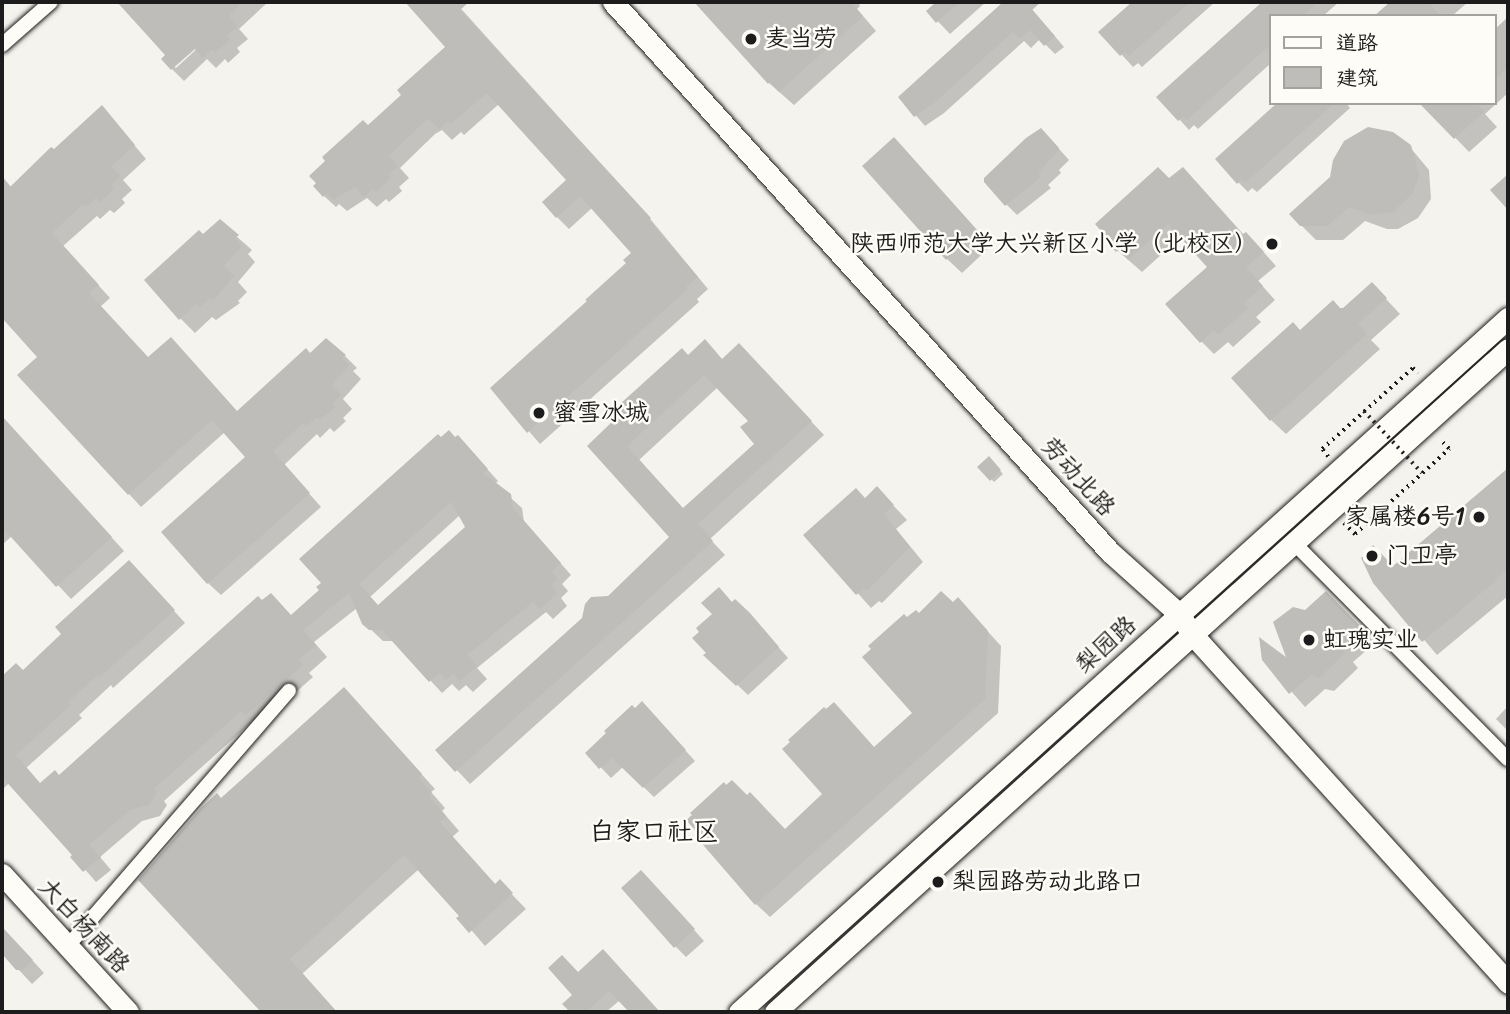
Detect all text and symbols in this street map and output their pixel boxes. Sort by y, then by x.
legend [1268,14,1496,105]
text: 道路 [1336,24,1378,62]
place label: 麦当劳 [765,25,837,53]
marker: 麦当劳 [743,31,759,47]
text: 建筑 [1336,59,1378,97]
place label: 陕西师范大学大兴新区小学（北校区） [850,230,1258,258]
marker: 陕西师范大学大兴新区小学（北校区） [1264,236,1280,252]
place label: 蜜雪冰城 [553,399,649,427]
marker: 蜜雪冰城 [531,405,547,421]
street label: 劳动北路 [1035,432,1121,522]
place label: 家属楼6号1 [1345,503,1465,531]
marker: 家属楼6号1 [1471,509,1487,525]
place label: 门卫亭 [1386,542,1458,570]
marker: 门卫亭 [1364,548,1380,564]
street label: 梨园路 [1070,610,1142,680]
place label: 虹瑰实业 [1323,626,1419,654]
marker: 虹瑰实业 [1301,632,1317,648]
district label: 白家口社区 [589,816,719,848]
place label: 梨园路劳动北路口 [952,868,1144,896]
street label: 大白杨南路 [33,872,135,980]
marker: 梨园路劳动北路口 [930,874,946,890]

